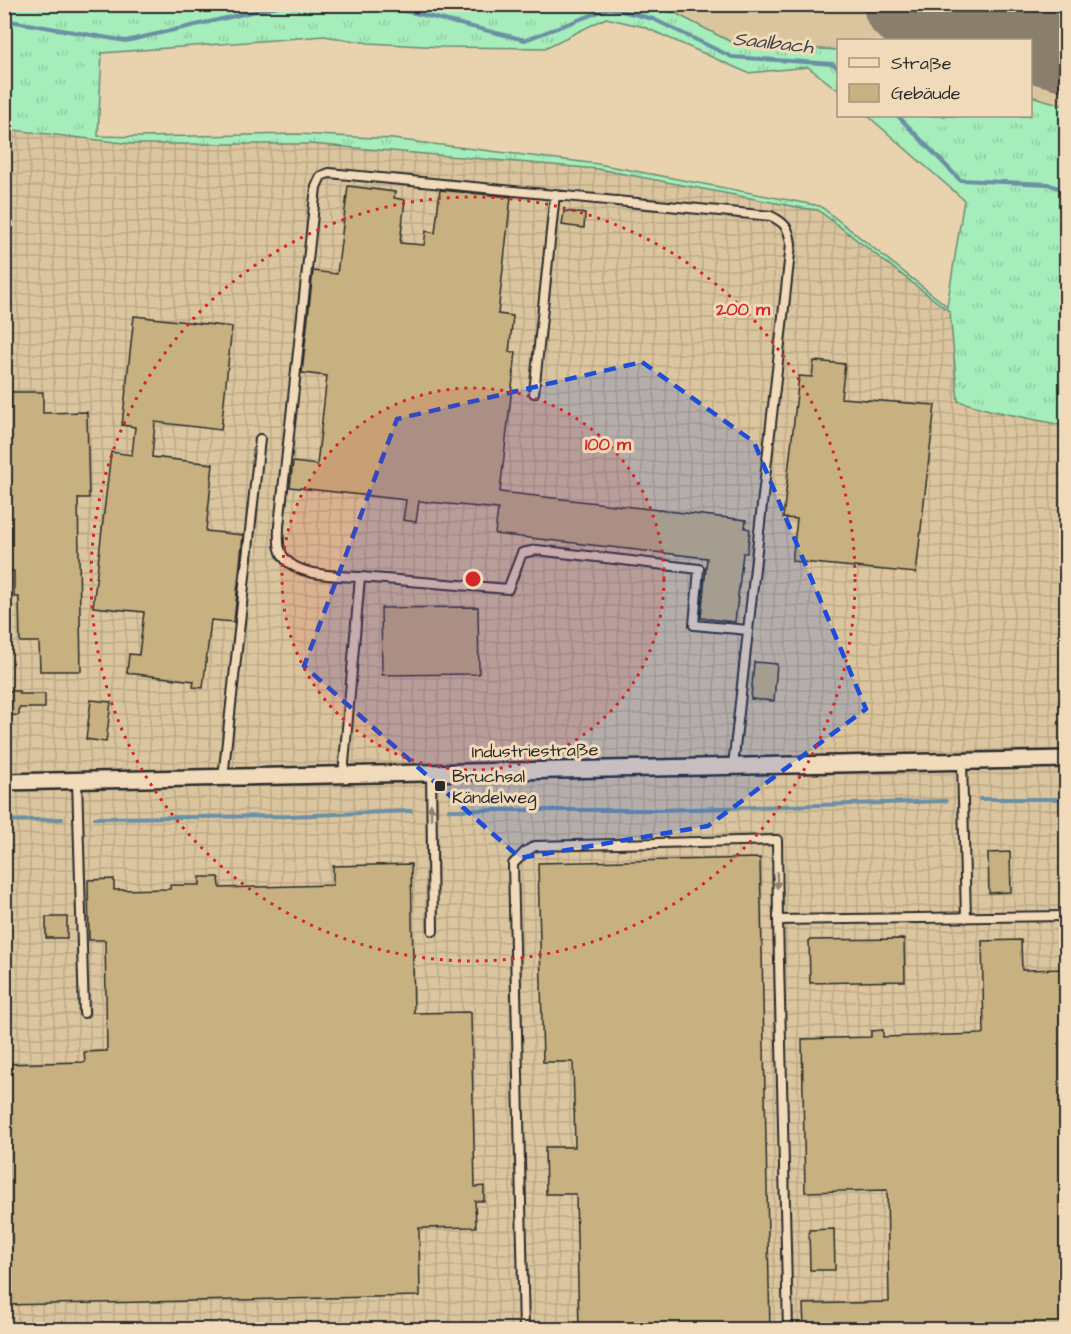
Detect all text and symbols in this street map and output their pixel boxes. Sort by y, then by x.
water label: Saalbach [732,25,815,61]
legend [837,39,1032,117]
text: Straße [891,51,952,76]
text: Gebäude [891,81,961,106]
text: 200 m [715,297,771,322]
text: 100 m [585,432,632,457]
centre of rings [463,569,483,589]
street label: Industriestraße [471,737,599,765]
place label: Bruchsal Kändelweg [452,764,536,811]
marker: Bruchsal Kändelweg [433,779,447,793]
one-way arrow [426,802,436,821]
one-way arrow [772,871,782,890]

